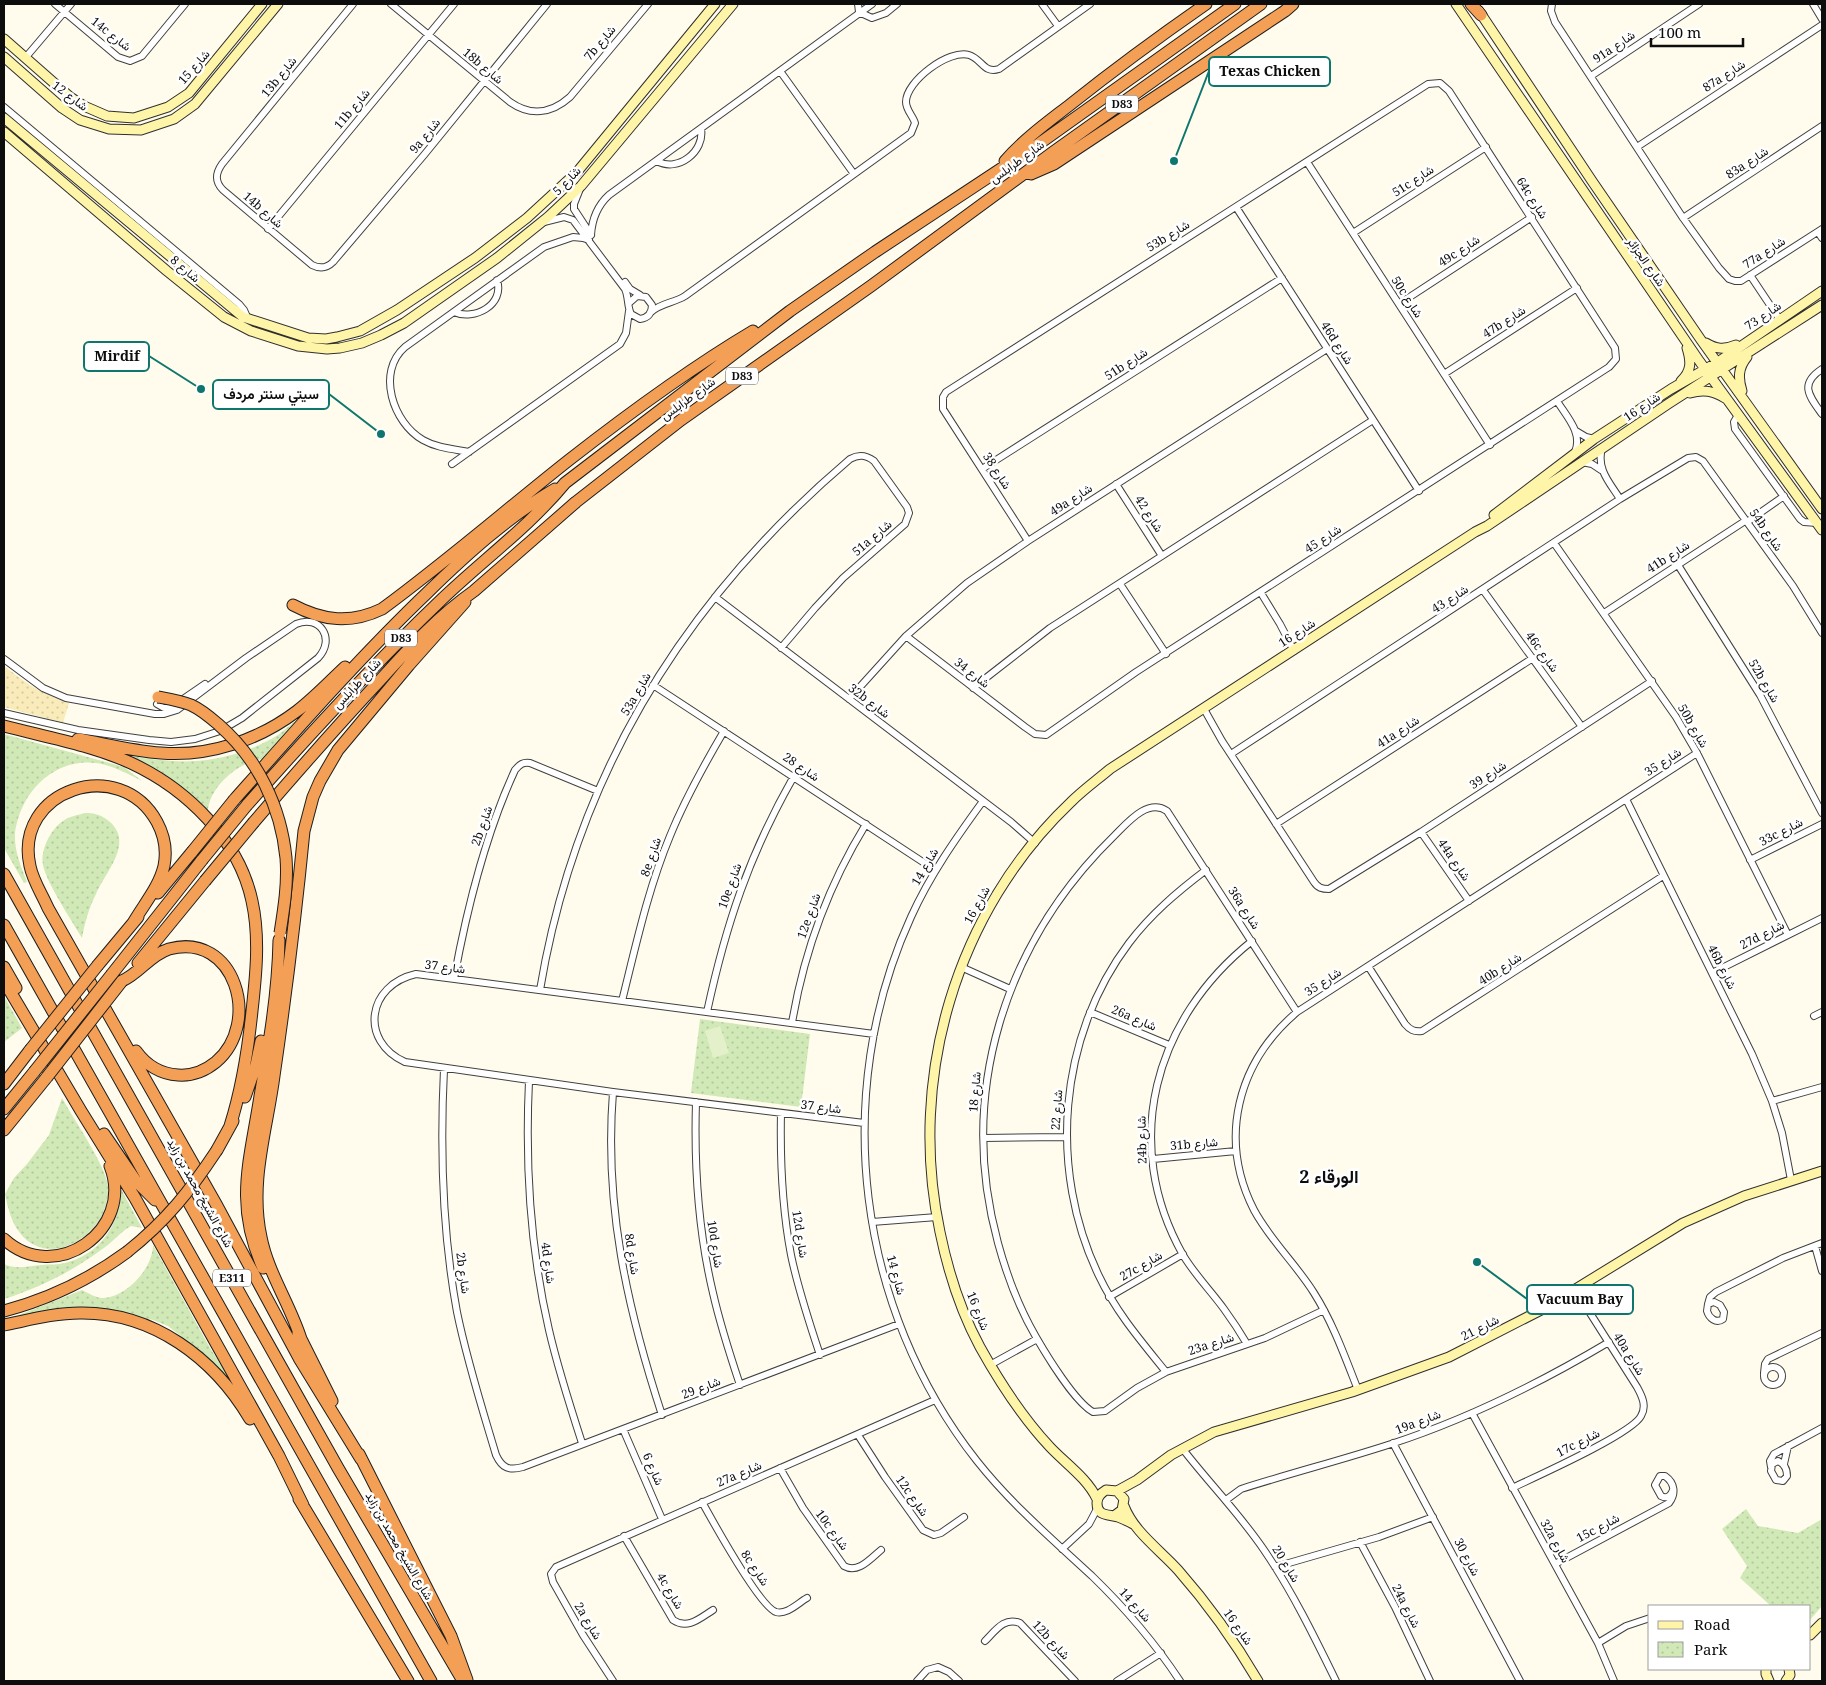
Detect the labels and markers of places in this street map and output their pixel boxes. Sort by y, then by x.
callout: Texas Chicken [1209,57,1330,86]
callout: Mirdif [84,342,149,371]
callout: سيتي سنتر مردف [213,380,329,409]
callout: Vacuum Bay [1527,1285,1633,1314]

